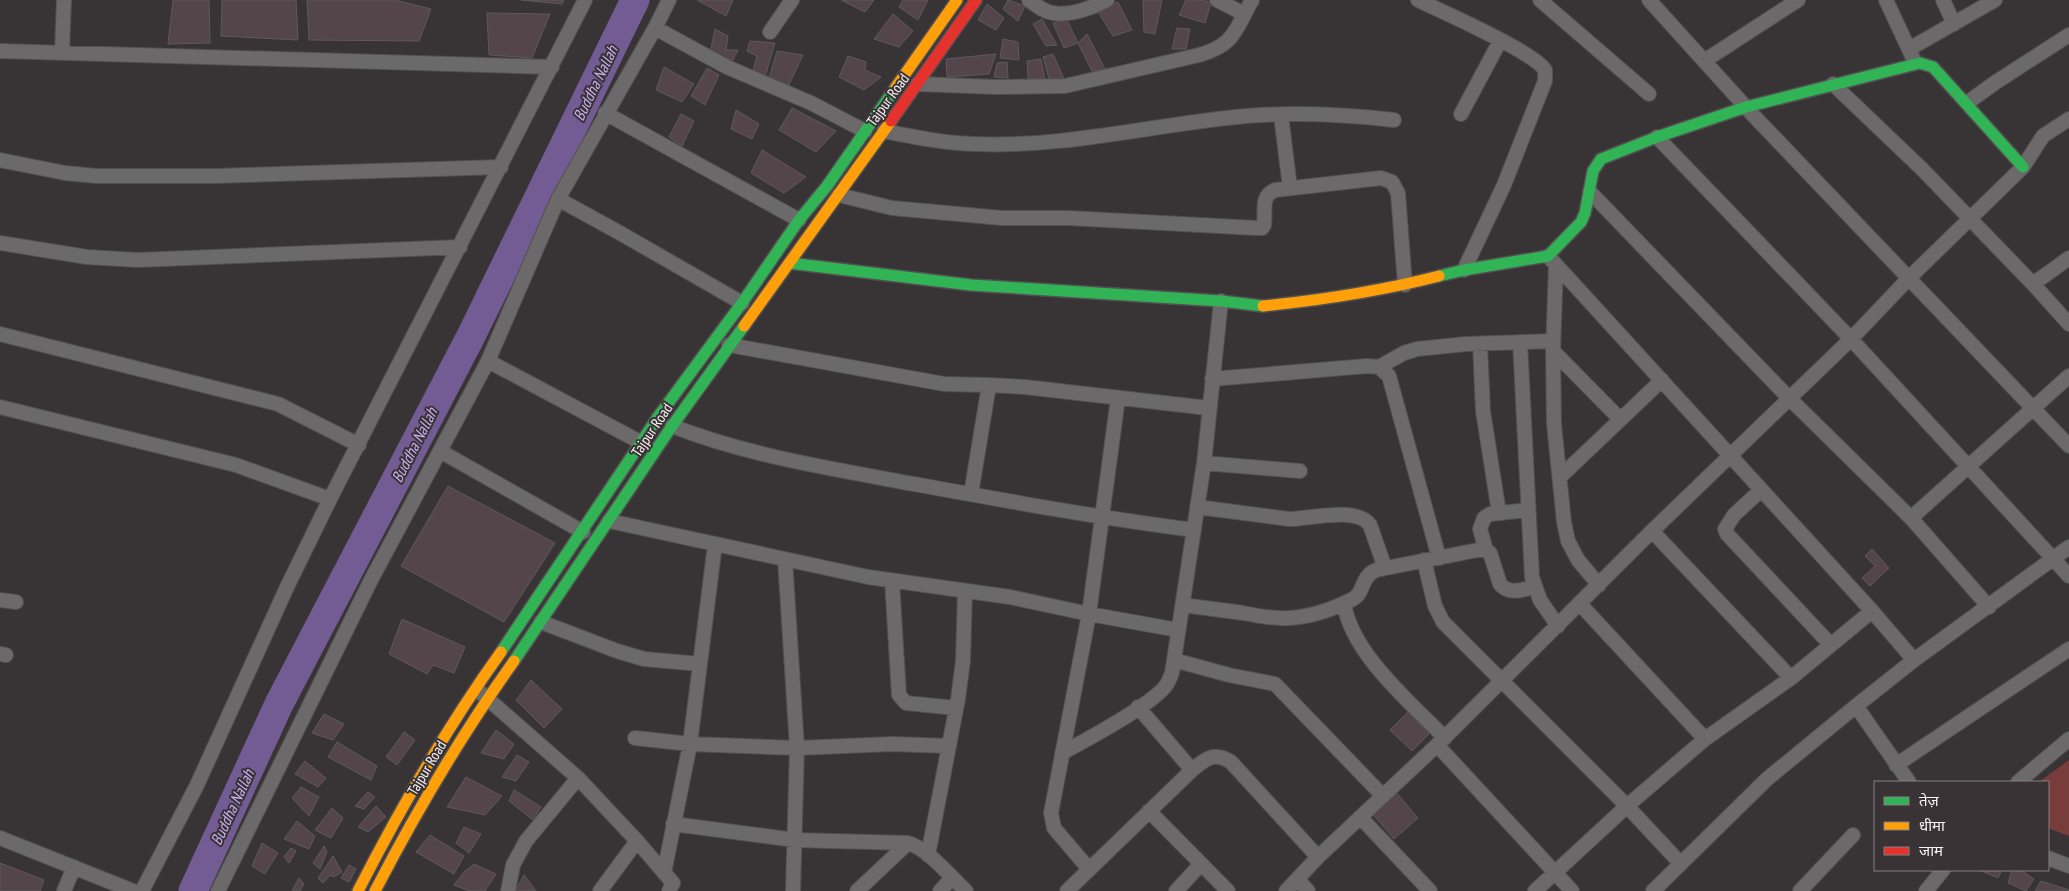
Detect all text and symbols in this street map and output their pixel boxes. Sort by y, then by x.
water label: Buddha Nallah [568,41,622,124]
street label: Tajpur Road [862,70,913,130]
street label: Tajpur Road [627,399,676,460]
water label: Buddha Nallah [387,403,442,486]
street label: Tajpur Road [403,737,450,799]
water label: Buddha Nallah [206,765,259,848]
legend [1874,781,2049,871]
text: तेज़ [1919,791,1940,810]
text: धीमा [1919,816,1946,835]
text: जाम [1919,841,1944,860]

